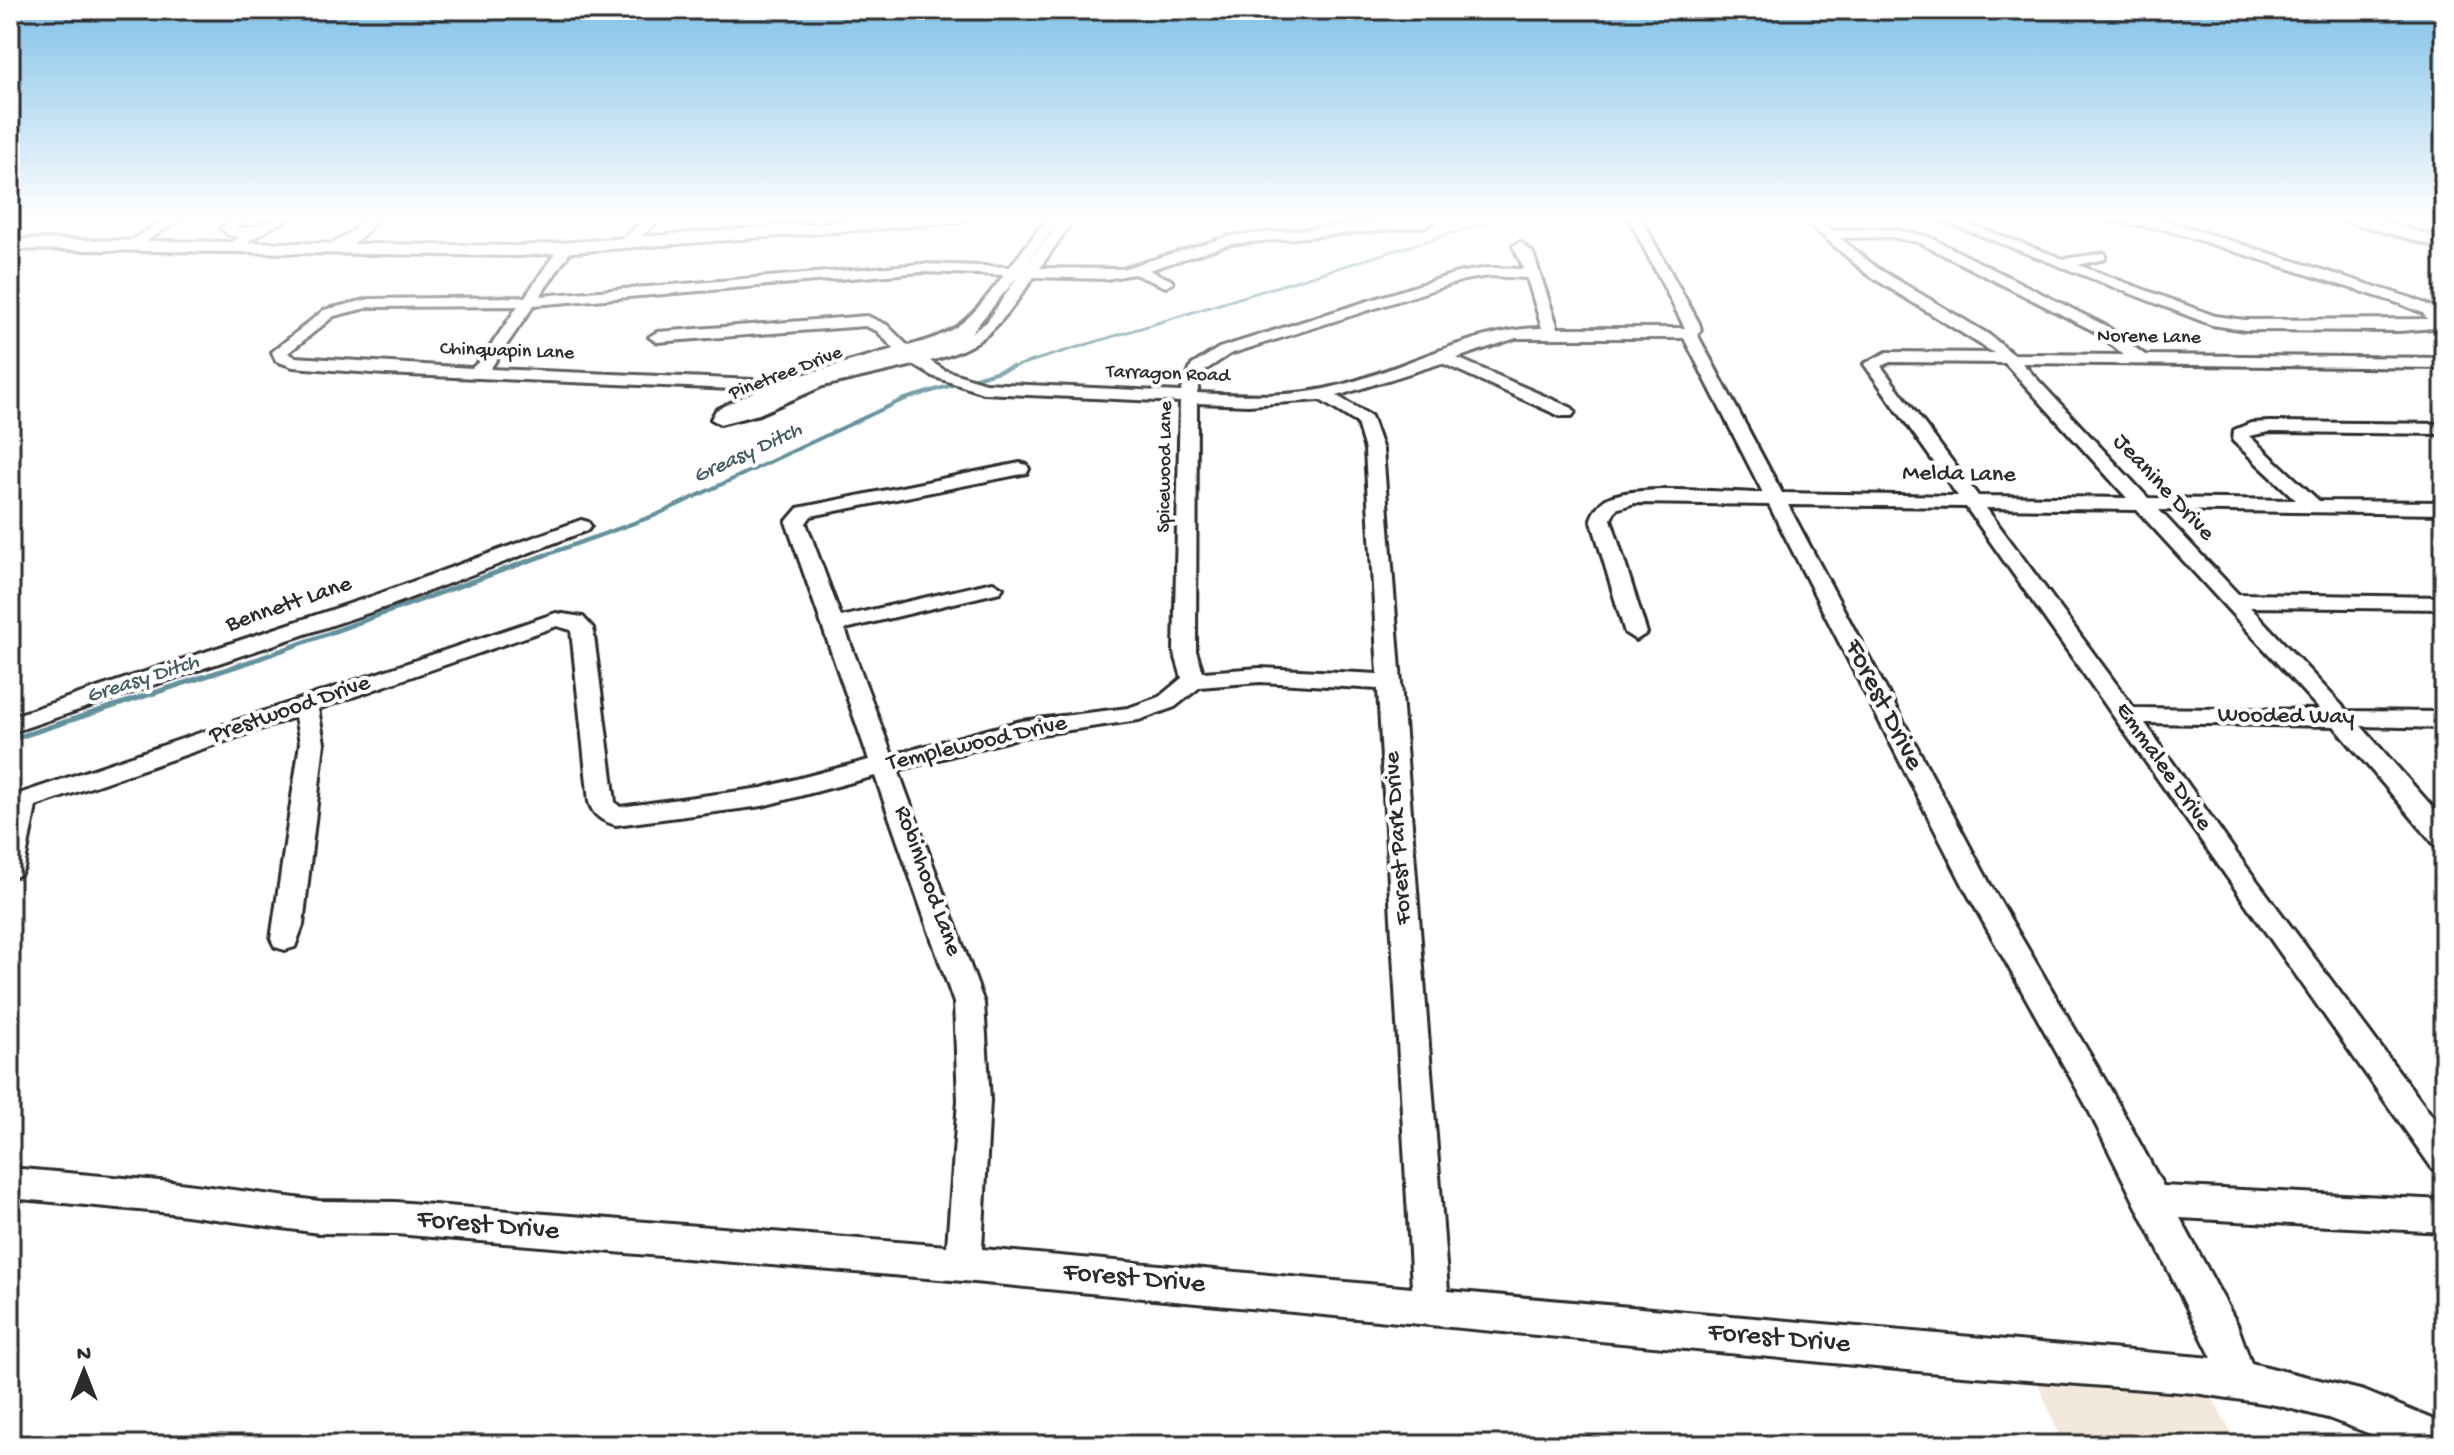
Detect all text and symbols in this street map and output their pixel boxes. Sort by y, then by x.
street label: Norene Lane [2097,326,2202,350]
street label: Chinquapin Lane [439,338,575,366]
street label: Pinetree Drive [725,342,846,406]
street label: Tarragon Road [1105,361,1233,389]
street label: Spicewood Lane [1153,400,1179,533]
water label: Greasy Ditch [690,417,807,490]
street label: Jeanine Drive [2106,428,2221,548]
street label: Melda Lane [1902,460,2017,490]
street label: Bennett Lane [221,570,356,640]
street label: Forest Drive [1835,633,1930,777]
water label: Greasy Ditch [83,650,203,710]
street label: Prestwood Drive [205,669,375,751]
street label: Emmalee Drive [2108,697,2218,837]
street label: Wooded Way [2217,701,2355,733]
street label: Templewood Drive [882,709,1070,779]
street label: Forest Park Drive [1378,750,1420,927]
street label: Robinhood Lane [886,802,968,961]
street label: Forest Drive [415,1203,561,1249]
street label: Forest Drive [1061,1256,1207,1302]
street label: Forest Drive [1706,1316,1852,1362]
north arrow [44,1331,124,1411]
text: N [77,1342,91,1368]

